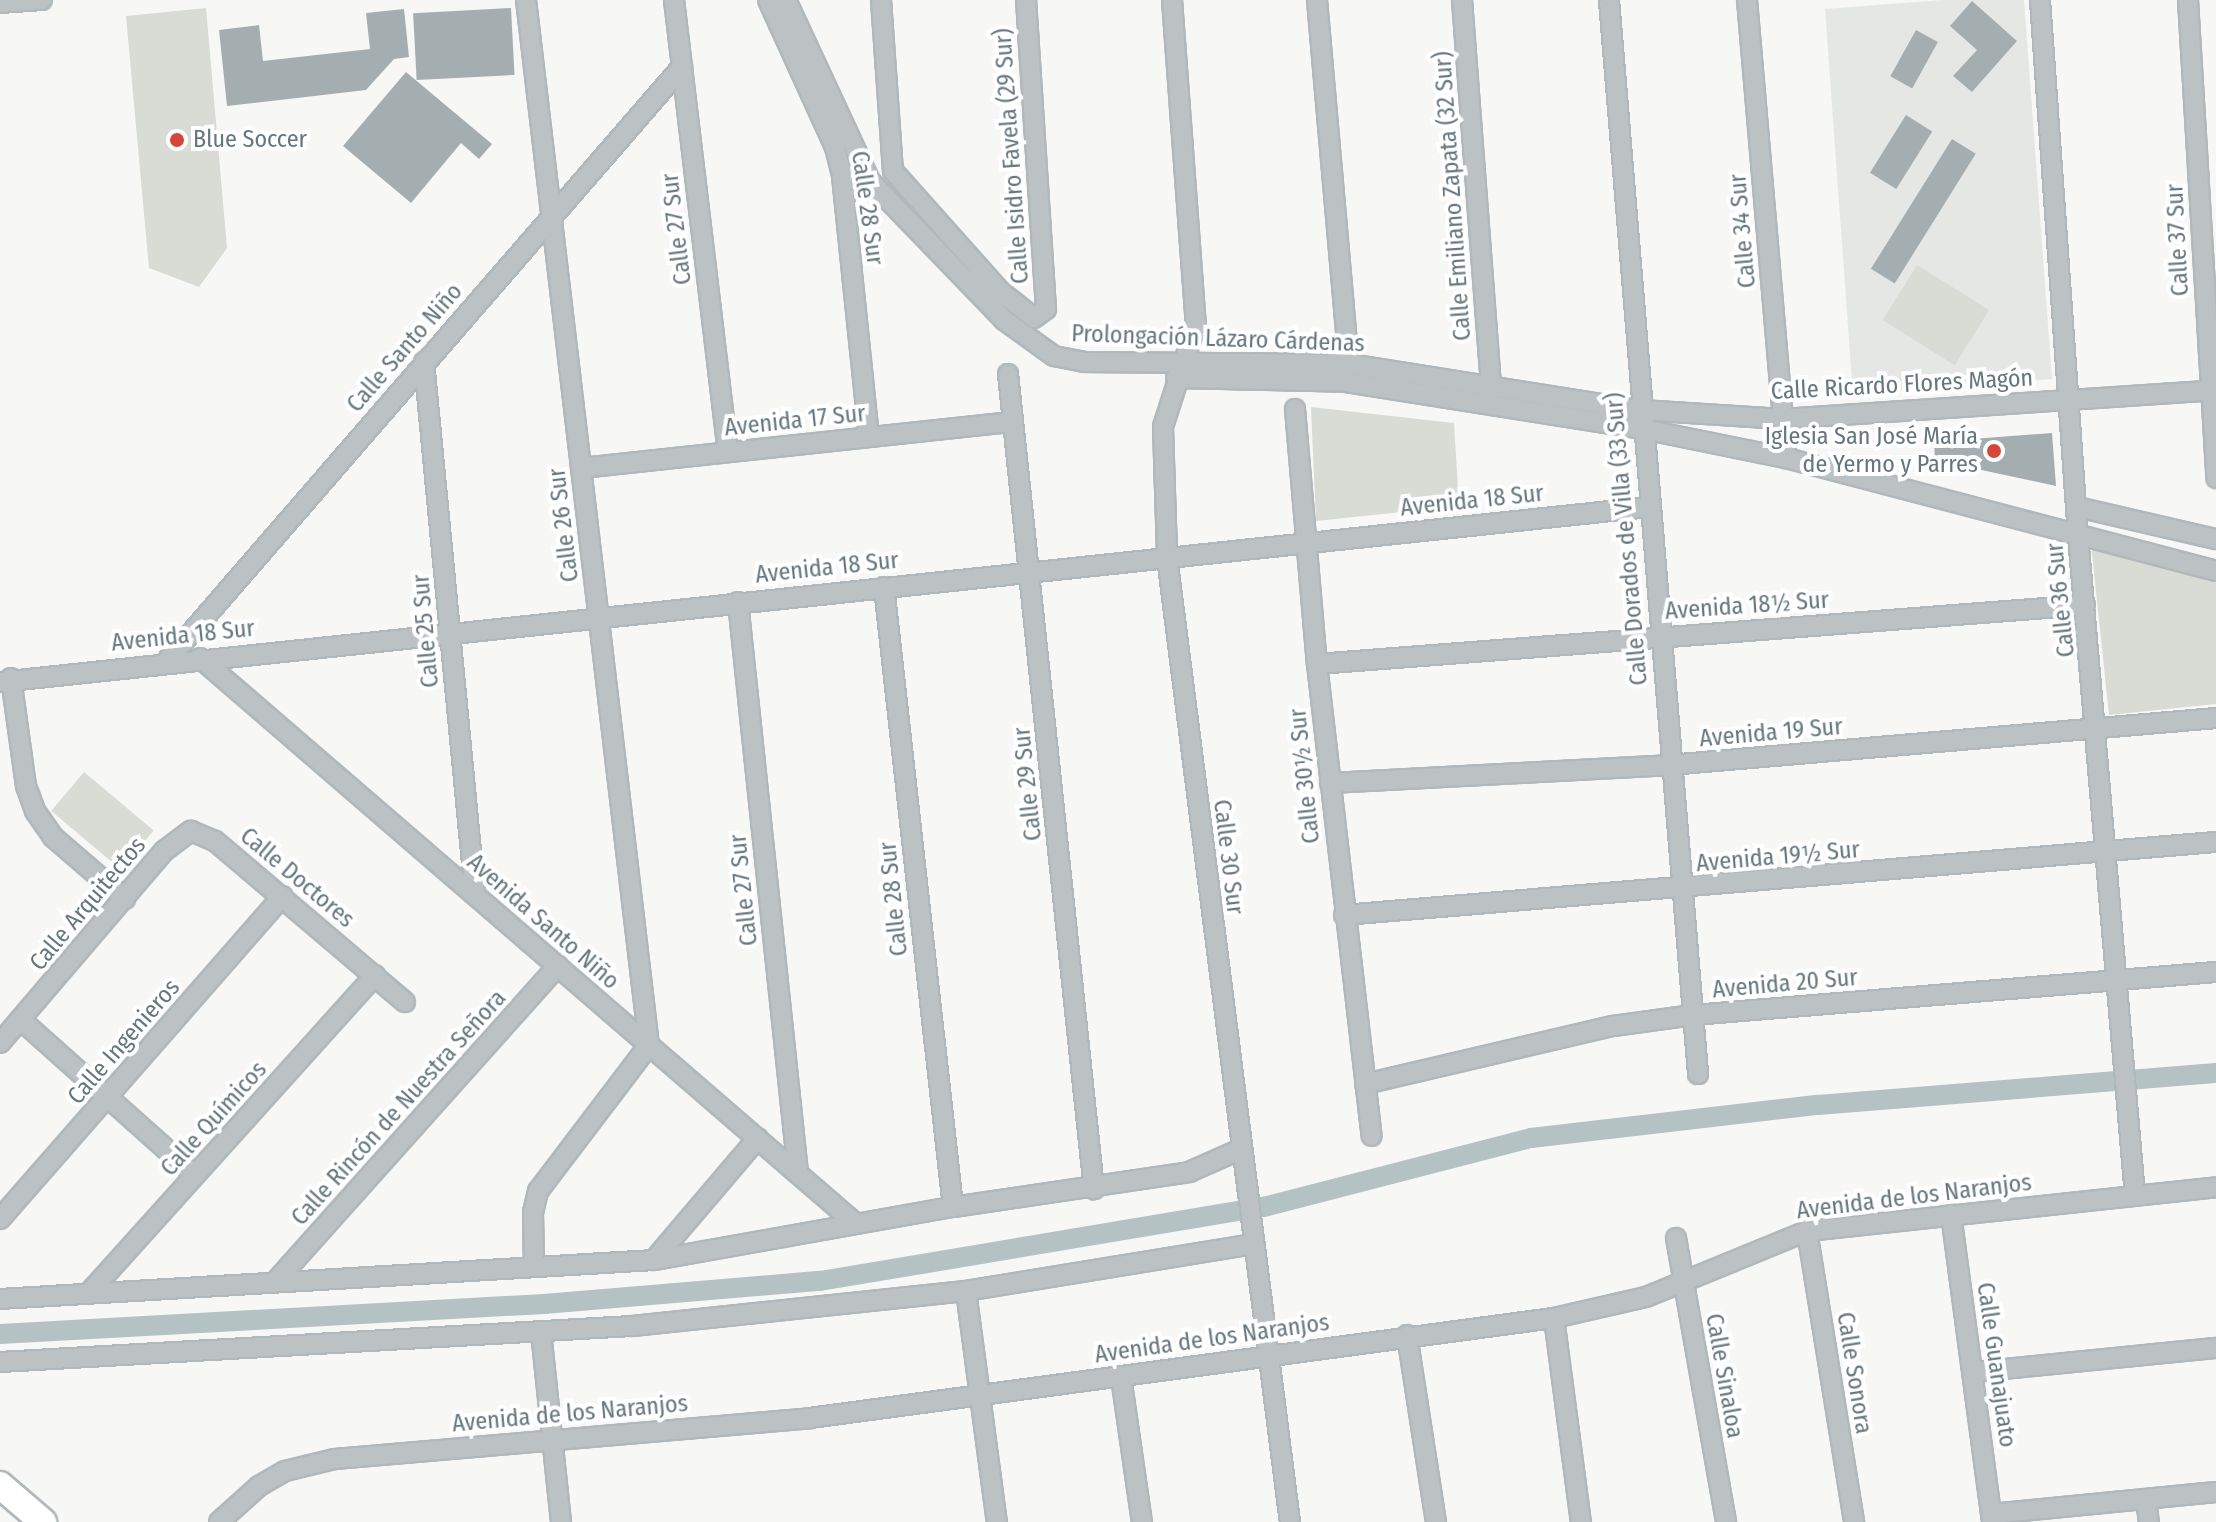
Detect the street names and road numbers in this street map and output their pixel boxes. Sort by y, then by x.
street label: Calle Isidro Favela (29 Sur) [989,27,1035,285]
street label: Calle Emiliano Zapata (32 Sur) [1429,50,1477,342]
street label: Calle 28 Sur [845,149,889,267]
street label: Calle 27 Sur [656,172,698,286]
street label: Calle 34 Sur [1724,173,1762,289]
street label: Calle 37 Sur [2161,183,2195,297]
street label: Calle Santo Niño [341,278,469,418]
street label: Prolongación Lázaro Cárdenas [1071,319,1365,359]
street label: Calle Ricardo Flores Magón [1770,364,2034,406]
street label: Calle Dorados de Villa (33 Sur) [1600,391,1654,687]
street label: Avenida 17 Sur [723,399,867,443]
street label: Calle 26 Sur [543,466,585,584]
street label: Avenida 18 Sur [1399,479,1545,523]
street label: Calle 36 Sur [2041,541,2081,659]
street label: Avenida 18 Sur [754,546,900,590]
street label: Calle 25 Sur [407,573,445,689]
street label: Avenida 18½ Sur [1664,586,1830,626]
street label: Avenida 18 Sur [110,614,256,658]
street label: Calle 30½ Sur [1284,707,1326,845]
street label: Avenida 19 Sur [1698,712,1844,754]
street label: Calle 29 Sur [1008,726,1048,842]
street label: Calle 30 Sur [1207,798,1249,916]
street label: Calle Doctores [234,822,360,934]
street label: Calle Arquitectos [24,831,152,977]
street label: Calle 27 Sur [724,833,764,947]
street label: Avenida 19½ Sur [1695,836,1861,878]
street label: Calle 28 Sur [874,841,914,957]
street label: Avenida Santo Niño [461,848,625,996]
street label: Avenida 20 Sur [1711,963,1859,1005]
street label: Calle Ingenieros [62,974,186,1110]
street label: Calle Rincón de Nuestra Señora [286,984,512,1232]
street label: Calle Químicos [155,1056,273,1182]
street label: Avenida de los Naranjos [1795,1168,2033,1226]
street label: Calle Guanajuato [1970,1281,2022,1449]
street label: Avenida de los Naranjos [1093,1308,1331,1370]
street label: Calle Sonora [1830,1310,1878,1436]
street label: Calle Sinaloa [1699,1311,1749,1441]
street label: Avenida de los Naranjos [451,1389,689,1439]

